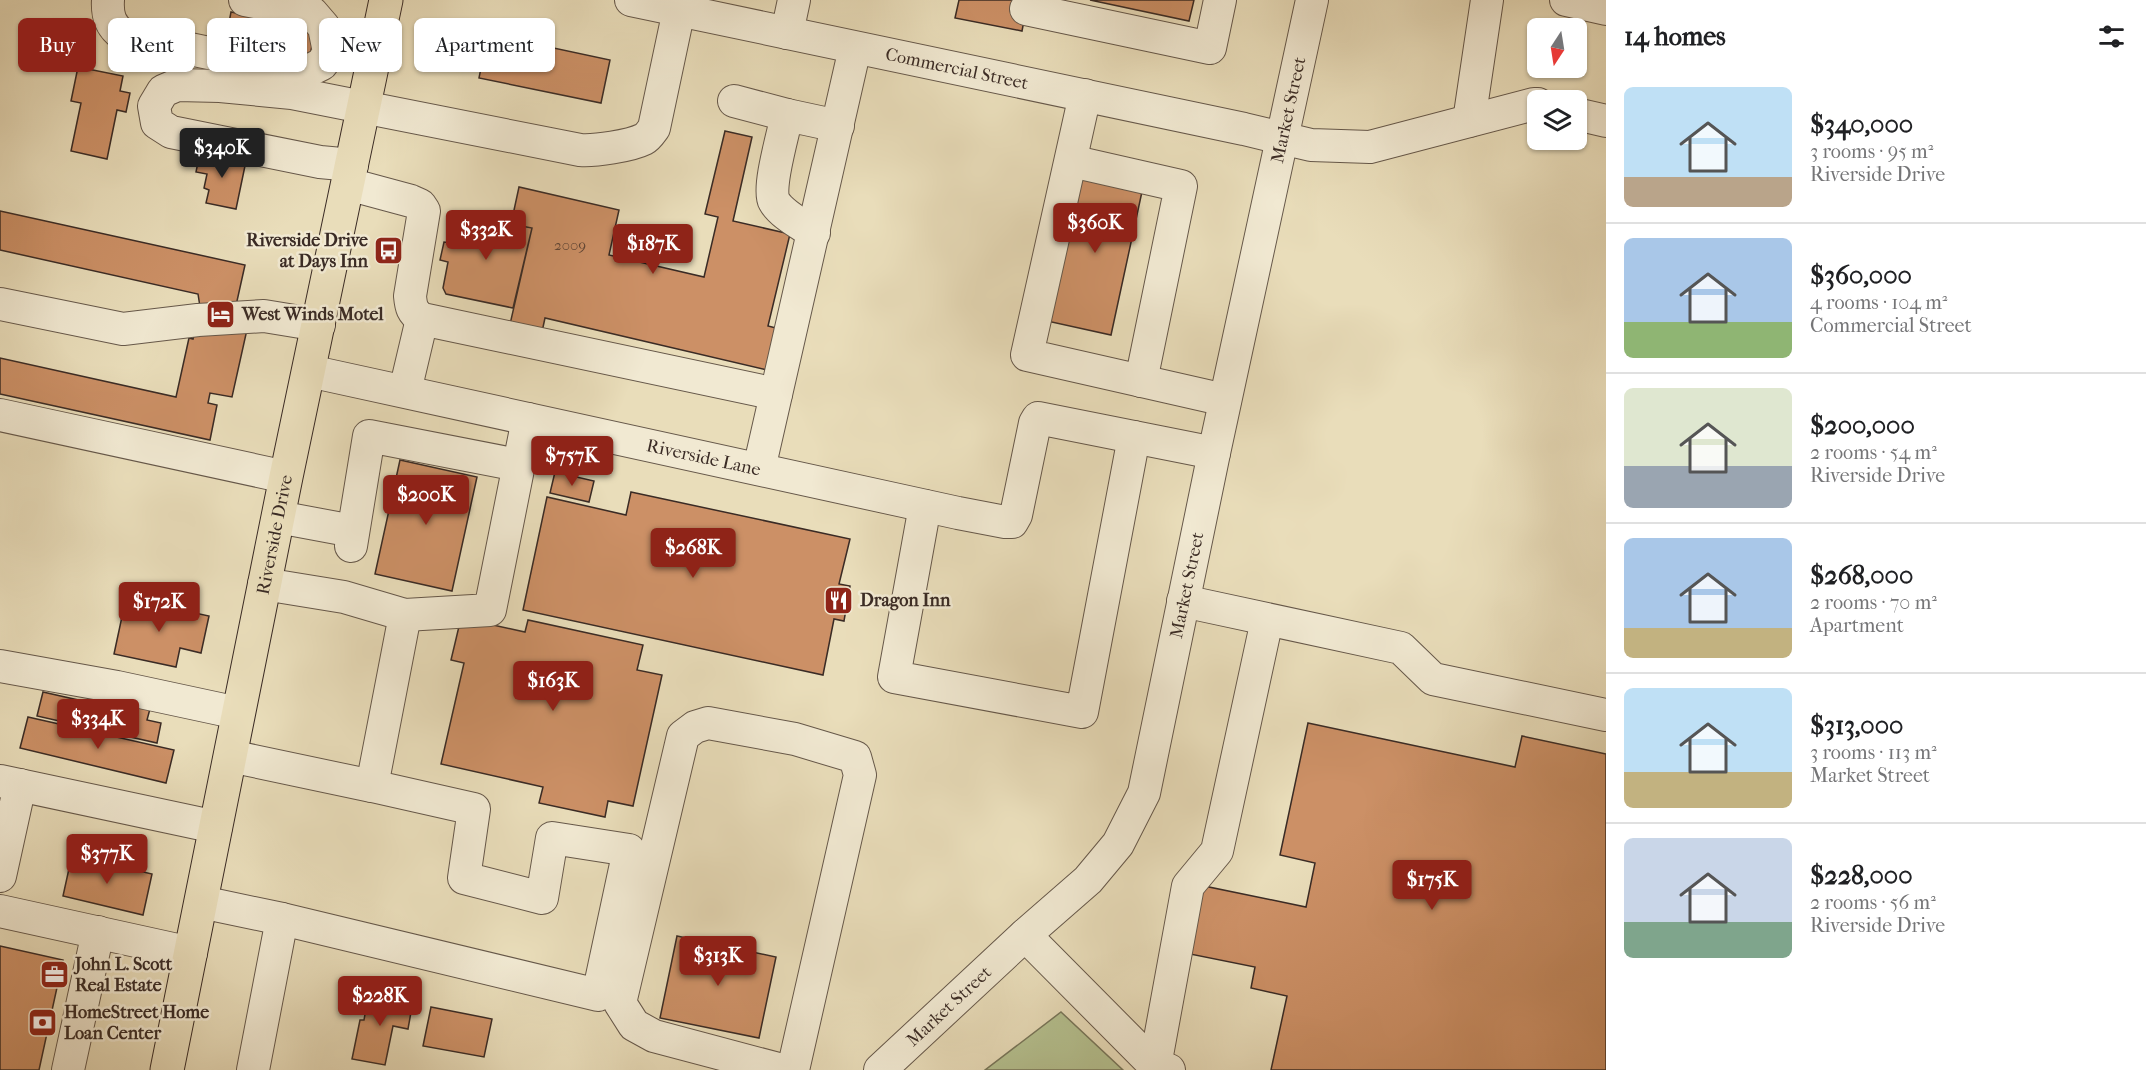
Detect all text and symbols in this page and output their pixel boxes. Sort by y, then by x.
chip: Buy [18,18,96,72]
chip: Rent [108,18,195,72]
chip: Filters [207,18,307,72]
chip: New [319,18,402,72]
chip: Apartment [414,18,555,72]
north arrow [1527,18,1587,78]
map controls [1527,18,1587,150]
icon: filters [2095,20,2128,53]
text: 14 homes [1624,21,1726,52]
street label: Commercial Street [883,44,1031,94]
street label: Market Street [1267,54,1311,165]
button: layers [1527,90,1587,150]
text: $340,000 [1810,109,1913,140]
icon: home [1672,111,1744,183]
pin: $340K [180,128,264,179]
text: $340K [194,136,250,159]
text: 3 rooms · 95 m² [1810,140,1933,163]
text: Riverside Drive [1810,163,1945,186]
pin: $360K [1053,203,1137,254]
pin: $332K [444,210,528,261]
text: $360K [1067,211,1123,234]
text: $332K [460,218,512,241]
pin: $187K [611,224,695,275]
place label: Riverside Drive at Days Inn [246,230,369,272]
text: $187K [627,232,679,255]
bus stop icon: Riverside Drive at Days Inn [373,234,405,266]
house number: 2009 [554,236,586,254]
text: $360,000 [1810,260,1912,291]
icon: home [1672,262,1744,334]
text: 4 rooms · 104 m² [1810,291,1948,314]
hotel icon: West Winds Motel [205,298,237,330]
place label: West Winds Motel [241,304,384,325]
text: Commercial Street [1810,314,1972,337]
text: $200,000 [1810,410,1915,441]
icon: home [1672,412,1744,484]
street label: Riverside Lane [645,435,763,481]
pin: $757K [530,436,614,487]
text: 2 rooms · 54 m² [1810,441,1937,464]
text: $757K [545,444,599,467]
text: Riverside Drive [1810,464,1945,487]
street label: Riverside Drive [253,473,297,597]
pin: $200K [384,475,468,526]
text: $200K [397,483,455,506]
pin: $268K [651,528,735,579]
street label: Market Street [1166,530,1209,640]
text: $268K [665,536,721,559]
text: $268,000 [1810,560,1913,591]
icon: home [1672,562,1744,634]
pin: $172K [117,582,201,633]
restaurant icon: Dragon Inn [823,584,855,616]
text: $172K [133,590,185,613]
place label: Dragon Inn [860,590,951,611]
text: 2 rooms · 70 m² [1810,591,1937,614]
text: Apartment [1810,614,1904,637]
pin: $163K [511,661,595,712]
text: $163K [527,669,579,692]
pin: $334K [56,699,140,750]
text: $334K [71,707,125,730]
text: $313,000 [1810,710,1903,741]
icon: home [1672,712,1744,784]
text: 3 rooms · 113 m² [1810,741,1937,764]
text: Market Street [1810,764,1930,787]
pin: $377K [65,834,149,885]
text: $377K [80,842,134,865]
pin: $175K [1390,860,1474,911]
text: $228,000 [1810,860,1913,891]
icon: home [1672,862,1744,934]
text: $175K [1407,868,1457,891]
text: 2 rooms · 56 m² [1810,891,1936,914]
text: Riverside Drive [1810,914,1945,937]
pin: $313K [676,936,760,987]
text: $313K [693,944,743,967]
place label: John L. Scott Real Estate [73,954,173,996]
office icon: John L. Scott Real Estate [38,958,70,990]
street label: Market Street [902,961,996,1051]
pin: $228K [338,976,422,1027]
text: $228K [352,984,408,1007]
place label: HomeStreet Home Loan Center [64,1002,209,1044]
bank icon: HomeStreet Home Loan Center [27,1006,59,1038]

